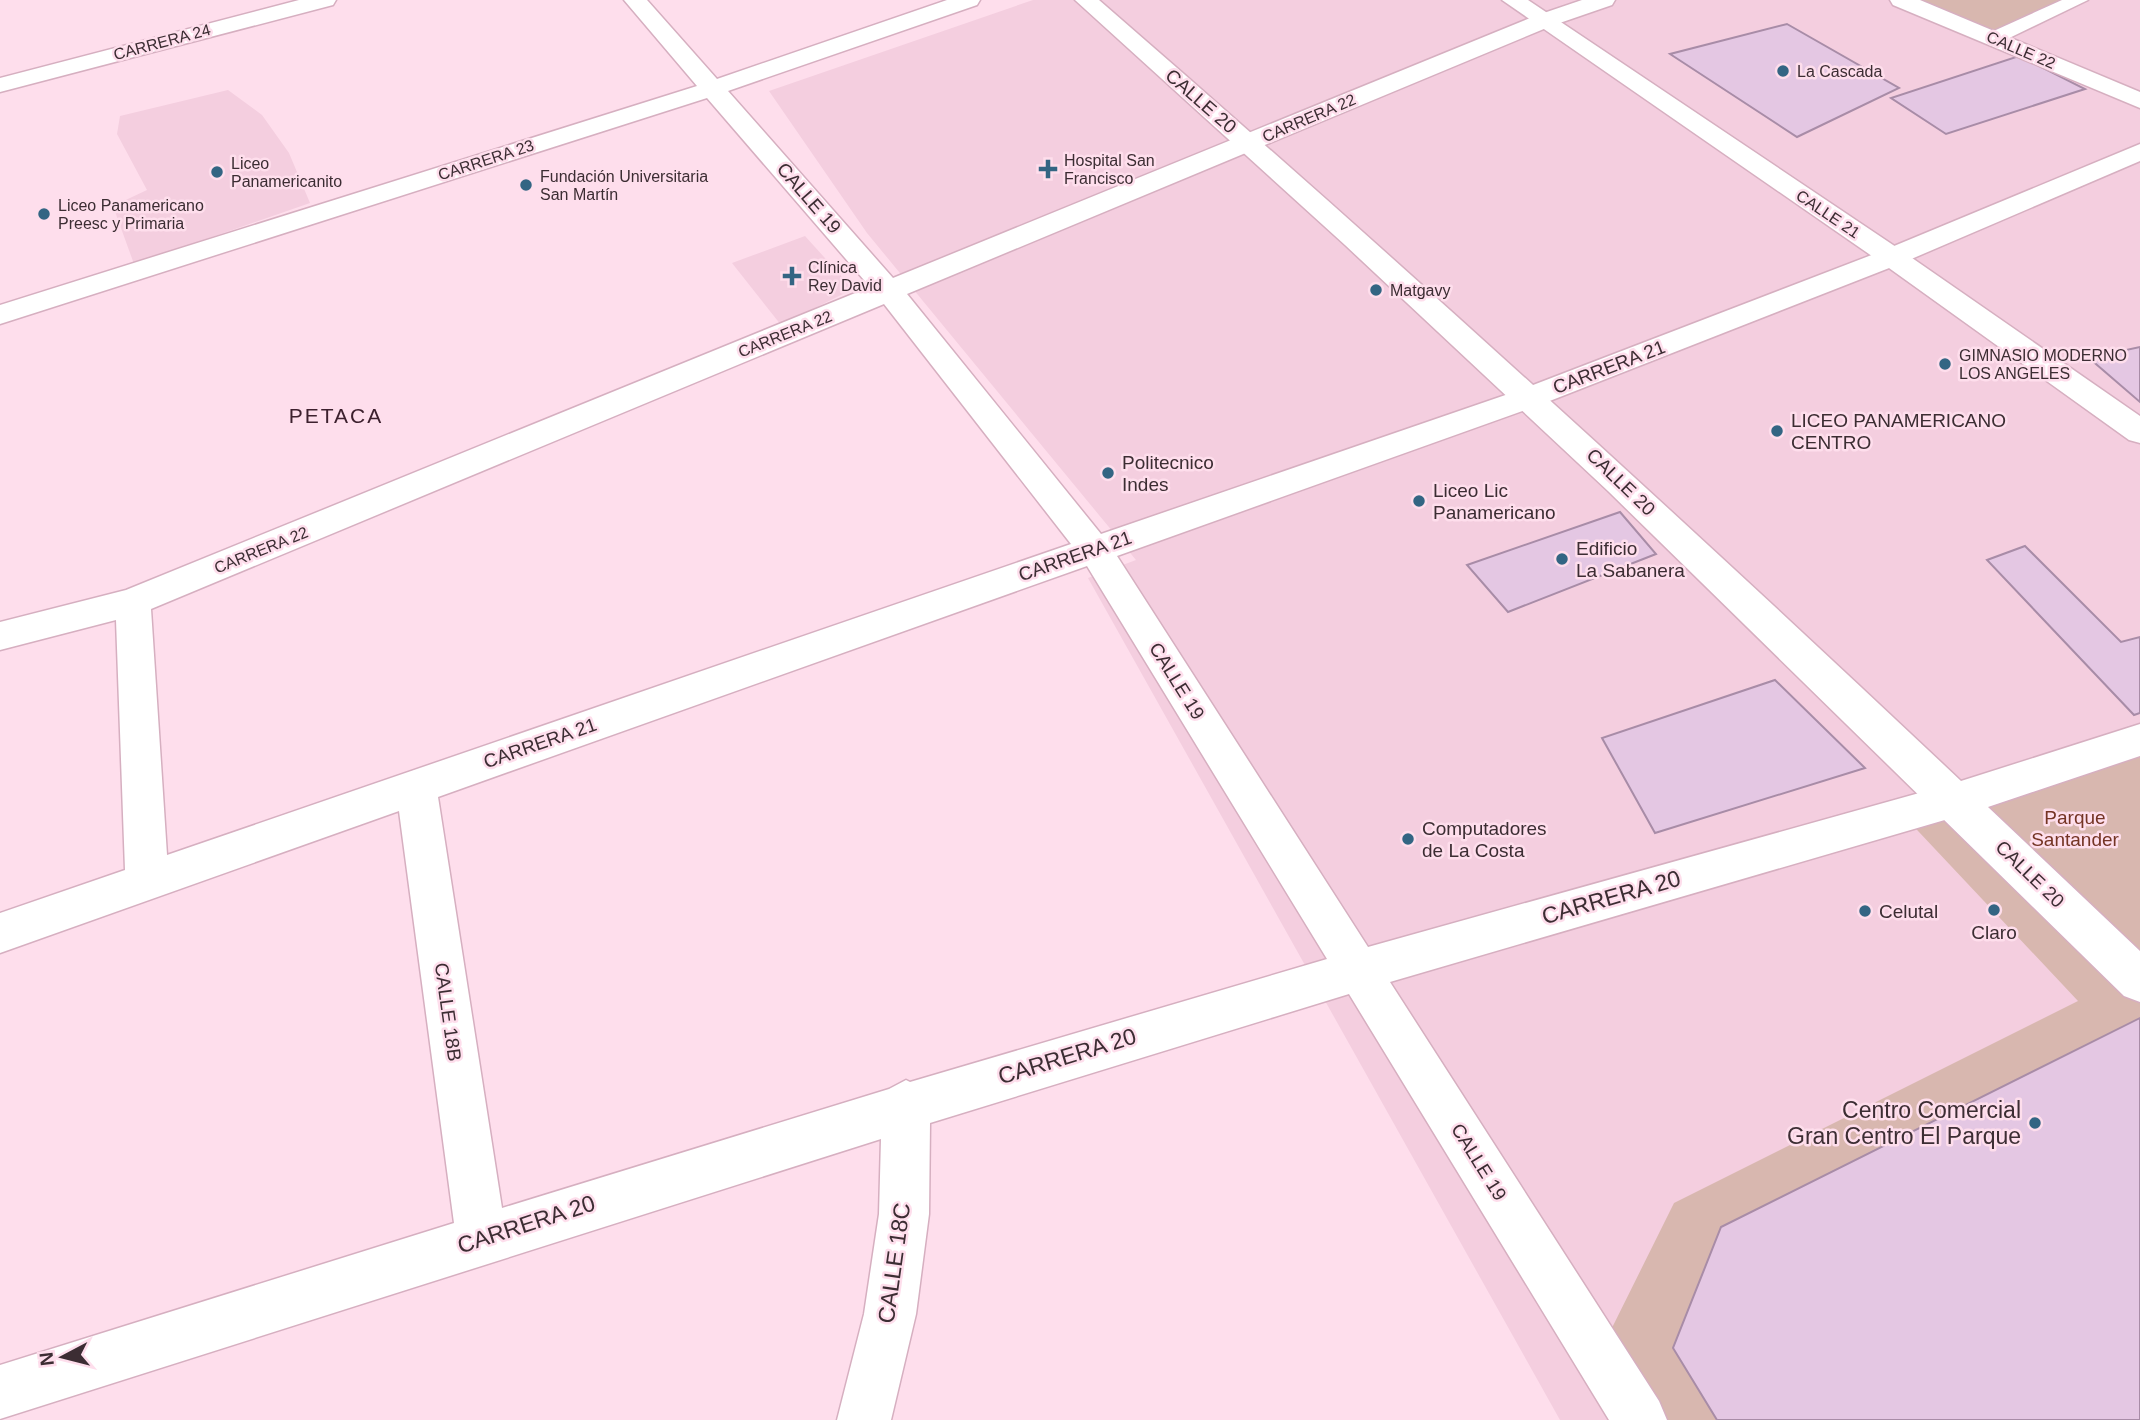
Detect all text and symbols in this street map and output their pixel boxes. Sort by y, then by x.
street label: CARRERA 24 [112,21,212,63]
street label: CALLE 22 [1984,28,2058,72]
marker: La Cascada [1775,63,1791,79]
place label: La Cascada [1797,63,1882,80]
street label: CALLE 20 [1161,65,1241,137]
street label: CARRERA 22 [1260,91,1358,145]
street label: CARRERA 23 [436,136,536,183]
place label: Hospital San Francisco [1064,152,1155,187]
place label: Liceo Panamericanito [231,155,342,190]
street label: CALLE 19 [773,158,845,238]
marker: Hospital San Francisco [1038,159,1058,179]
marker: Liceo Panamericanito [209,164,225,180]
place label: Fundación Universitaria San Martín [540,168,708,203]
marker: Fundación Universitaria San Martín [518,177,534,193]
street label: CALLE 21 [1793,187,1863,241]
place label: Liceo Panamericano Preesc y Primaria [58,197,204,232]
marker: Liceo Panamericano Preesc y Primaria [36,206,52,222]
place label: Clínica Rey David [808,259,882,294]
marker: Clínica Rey David [782,266,802,286]
marker: Matgavy [1368,282,1384,298]
place label: Matgavy [1390,282,1450,299]
street label: CARRERA 22 [736,307,834,361]
street label: CARRERA 21 [1550,336,1668,398]
place label: GIMNASIO MODERNO LOS ANGELES [1959,347,2127,382]
marker: GIMNASIO MODERNO LOS ANGELES [1937,356,1953,372]
district label: PETACA [289,404,383,427]
place label: LICEO PANAMERICANO CENTRO [1791,410,2006,453]
marker: LICEO PANAMERICANO CENTRO [1769,423,1785,439]
street label: CALLE 20 [1583,444,1659,520]
place label: Politecnico Indes [1122,452,1214,495]
marker: Politecnico Indes [1100,465,1116,481]
place label: Liceo Lic Panamericano [1433,480,1556,523]
marker: Liceo Lic Panamericano [1411,493,1427,509]
street label: CARRERA 22 [212,523,310,577]
street label: CARRERA 21 [1016,527,1134,585]
place label: Edificio La Sabanera [1576,538,1685,581]
marker: Edificio La Sabanera [1554,551,1570,567]
street label: CALLE 19 [1145,639,1209,723]
street label: CARRERA 21 [481,714,599,772]
park label: Parque Santander [2031,807,2120,850]
place label: Computadores de La Costa [1422,818,1547,861]
marker: Computadores de La Costa [1400,831,1416,847]
street label: CALLE 20 [1992,836,2068,912]
street label: CARRERA 20 [1539,865,1683,929]
place label: Celutal [1879,901,1938,922]
marker: Claro [1986,902,2002,918]
marker: Celutal [1857,903,1873,919]
place label: Claro [1971,922,2017,943]
street label: CALLE 18B [431,961,465,1063]
street label: CARRERA 20 [995,1023,1139,1089]
place label: Centro Comercial Gran Centro El Parque [1787,1097,2021,1149]
marker: Centro Comercial Gran Centro El Parque [2027,1115,2043,1131]
street label: CALLE 19 [1447,1120,1511,1204]
street label: CARRERA 20 [454,1190,598,1258]
street label: CALLE 18C [873,1201,915,1325]
north arrow [28,1322,98,1392]
text: N [35,1351,58,1367]

